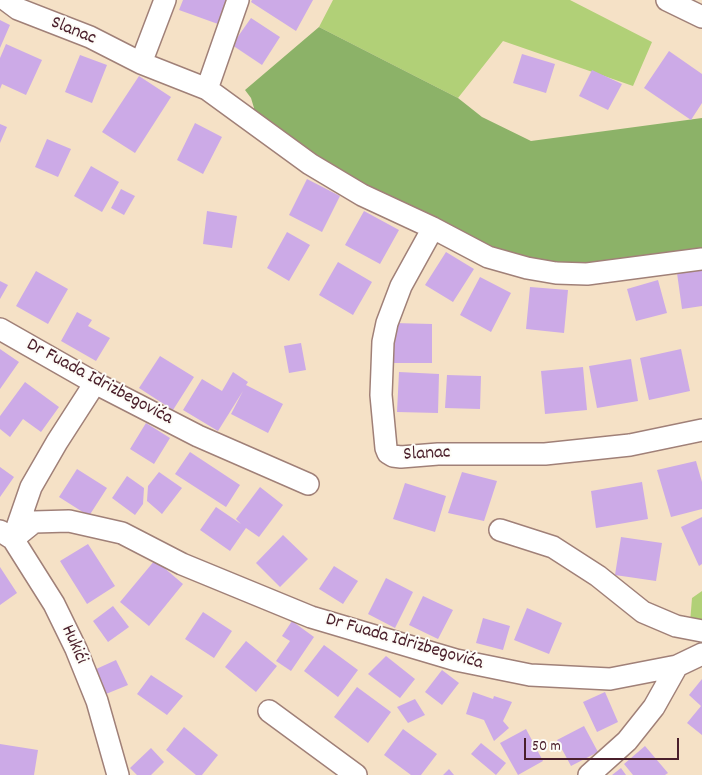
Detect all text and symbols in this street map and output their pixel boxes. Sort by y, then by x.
street label: Slanac [47,13,99,51]
street label: Dr Fuada Idrizbegovića [22,335,176,431]
street label: Slanac [403,442,451,468]
street label: Dr Fuada Idrizbegovića [323,610,485,676]
street label: Hukići [54,622,92,668]
scale bar [527,728,682,760]
text: 50 m [532,736,561,758]

